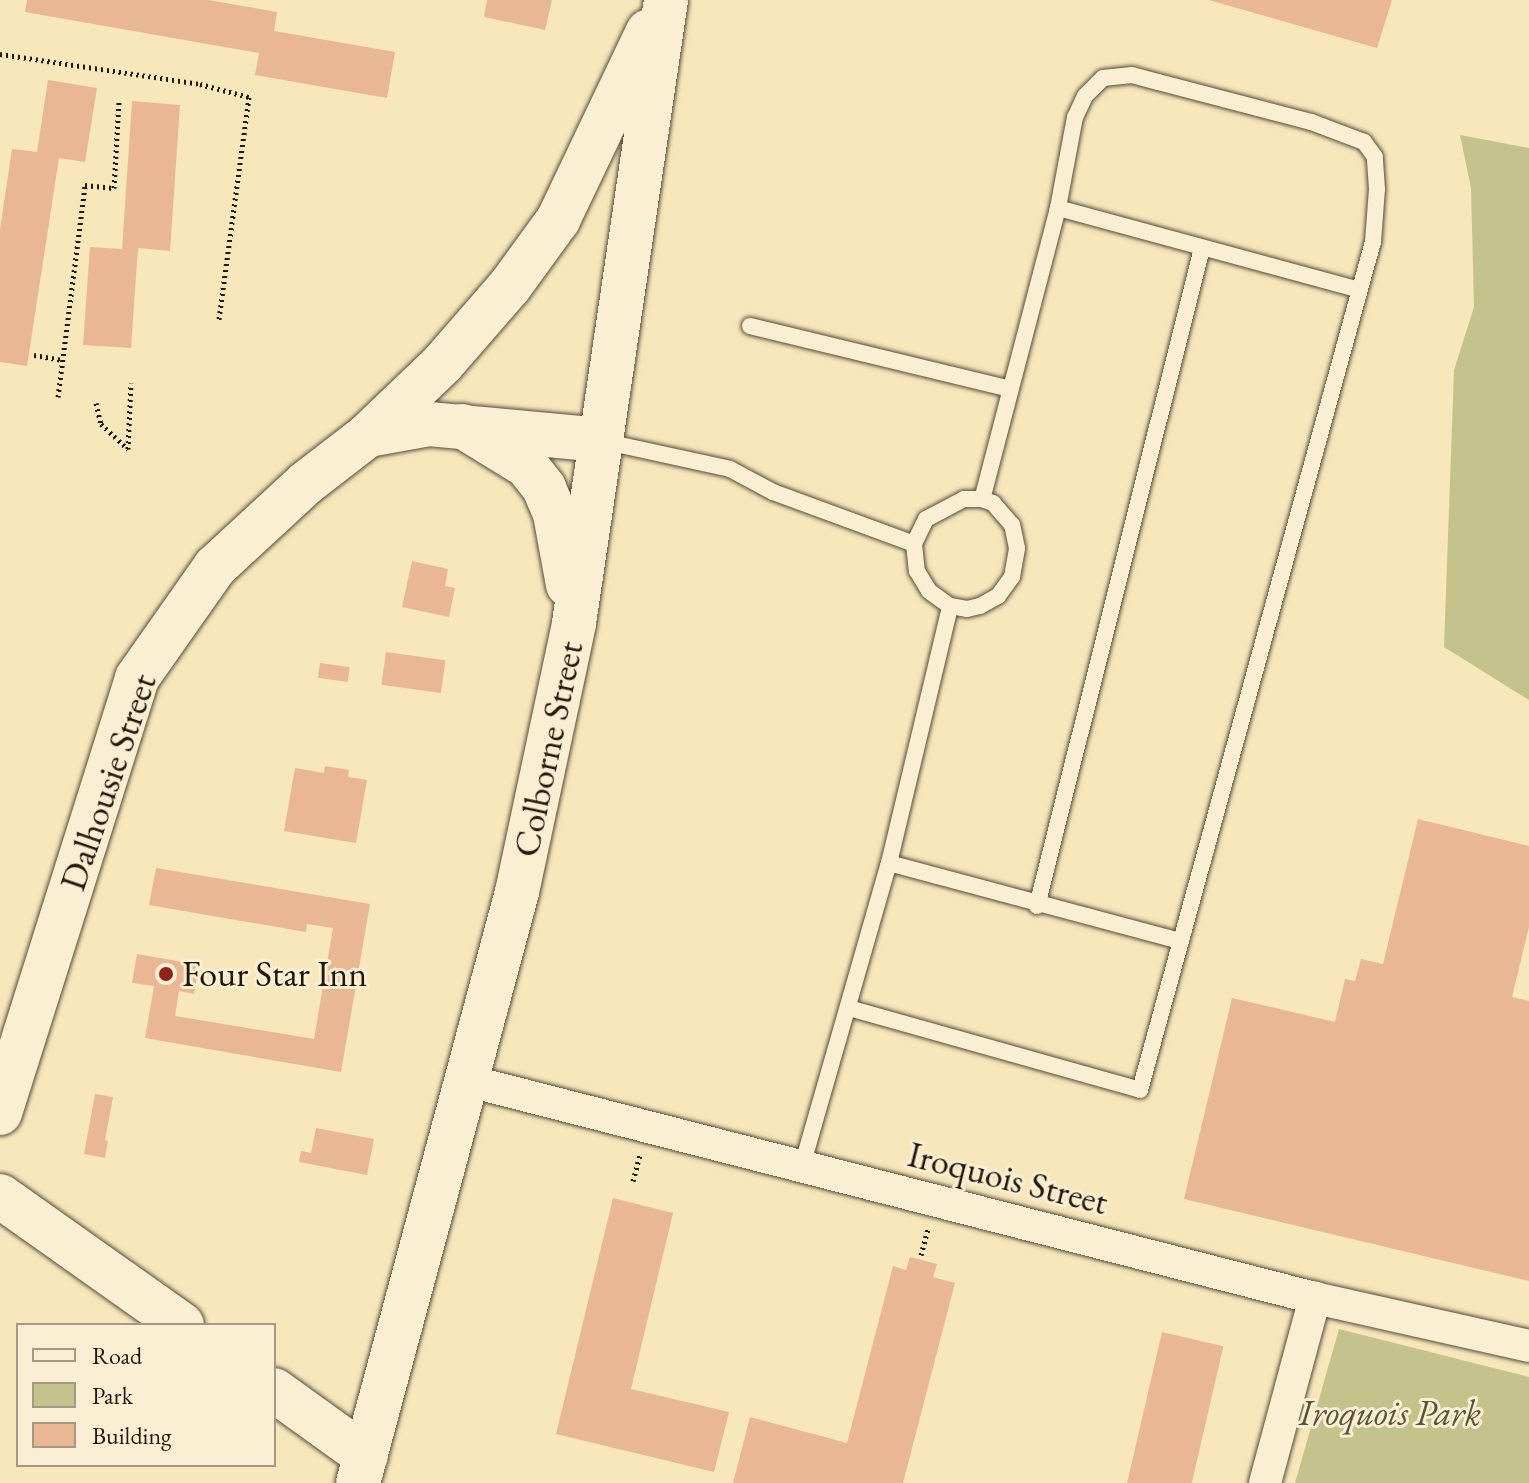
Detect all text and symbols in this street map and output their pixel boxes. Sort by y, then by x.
street label: Colborne Street [504,637,592,861]
street label: Dalhousie Street [51,668,165,896]
place label: Four Star Inn [182,952,367,996]
marker: Four Star Inn [157,965,175,983]
street label: Iroquois Street [904,1132,1112,1224]
legend [16,1323,276,1467]
text: Road [92,1340,142,1371]
text: Park [92,1380,133,1411]
park label: Iroquois Park [1299,1391,1481,1435]
text: Building [92,1420,172,1451]

